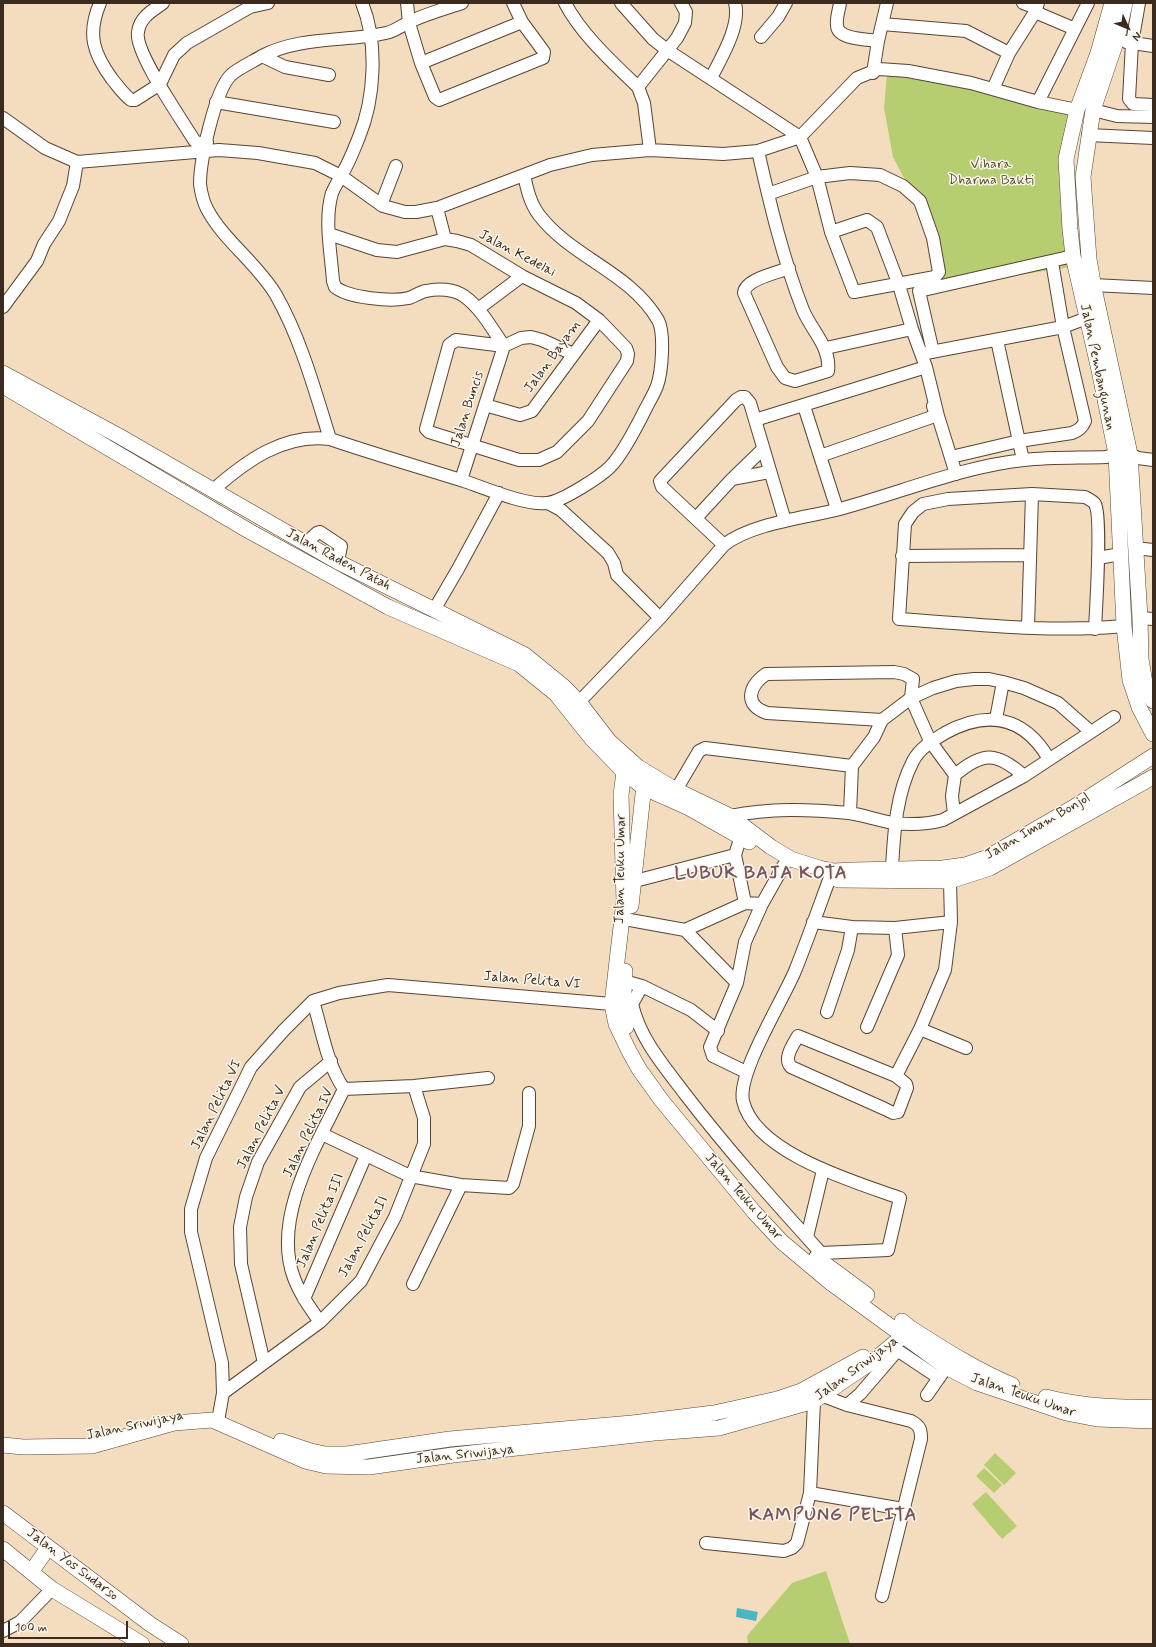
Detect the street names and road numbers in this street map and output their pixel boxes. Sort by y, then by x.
street label: Jalan Kedelai [476,227,558,281]
street label: Jalan Pembangunan [1075,302,1119,432]
street label: Jalan Bayam [521,317,585,397]
street label: Jalan Buncis [448,369,488,449]
street label: Jalan Raden Patah [283,525,393,595]
street label: Jalan Imam Bonjol [982,790,1094,864]
street label: Jalan Teuku Umar [612,814,630,924]
street label: Jalan Pelita VI [483,968,581,994]
street label: Jalan Pelita VI [188,1057,246,1153]
street label: Jalan Pelita V [234,1084,290,1172]
street label: Jalan Pelita IV [280,1085,338,1181]
street label: Jalan Teuku Umar [701,1150,785,1244]
street label: Jalan Pelita III [294,1171,348,1271]
street label: Jalan PelitaII [335,1193,393,1281]
street label: Jalan Sriwijaya [812,1333,902,1405]
street label: Jalan Teuku Umar [968,1370,1078,1422]
street label: Jalan Sriwijaya [85,1408,185,1444]
street label: Jalan Sriwijaya [415,1441,515,1469]
street label: Jalan Yos Sudarso [23,1525,121,1605]

